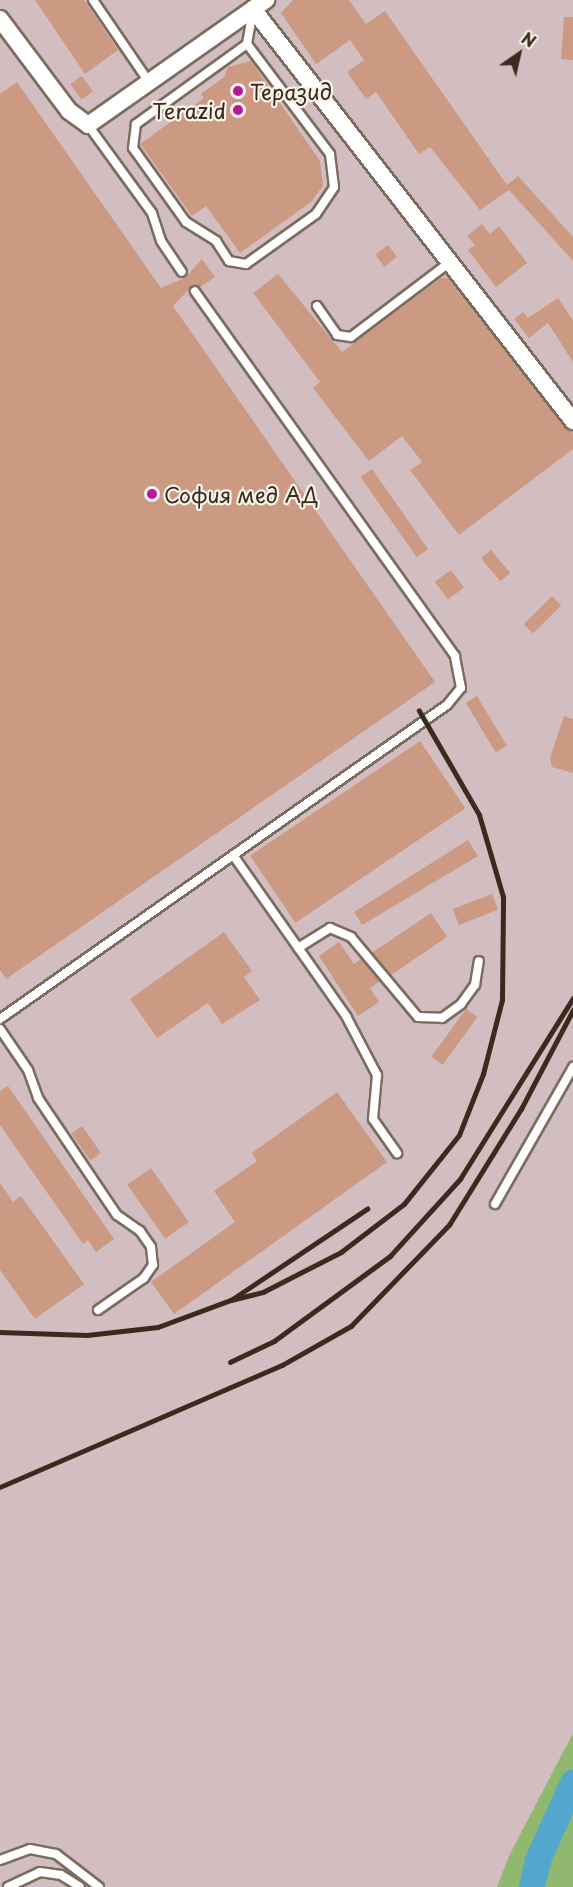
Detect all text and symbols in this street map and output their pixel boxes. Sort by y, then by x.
north arrow [489,24,549,84]
text: N [517,26,541,53]
place label: Теразид [250,78,332,104]
marker: Теразид [231,84,245,98]
place label: Terazid [152,97,226,123]
marker: Terazid [231,103,245,117]
place label: София мед АД [164,481,319,507]
marker: София мед АД [145,487,159,501]

